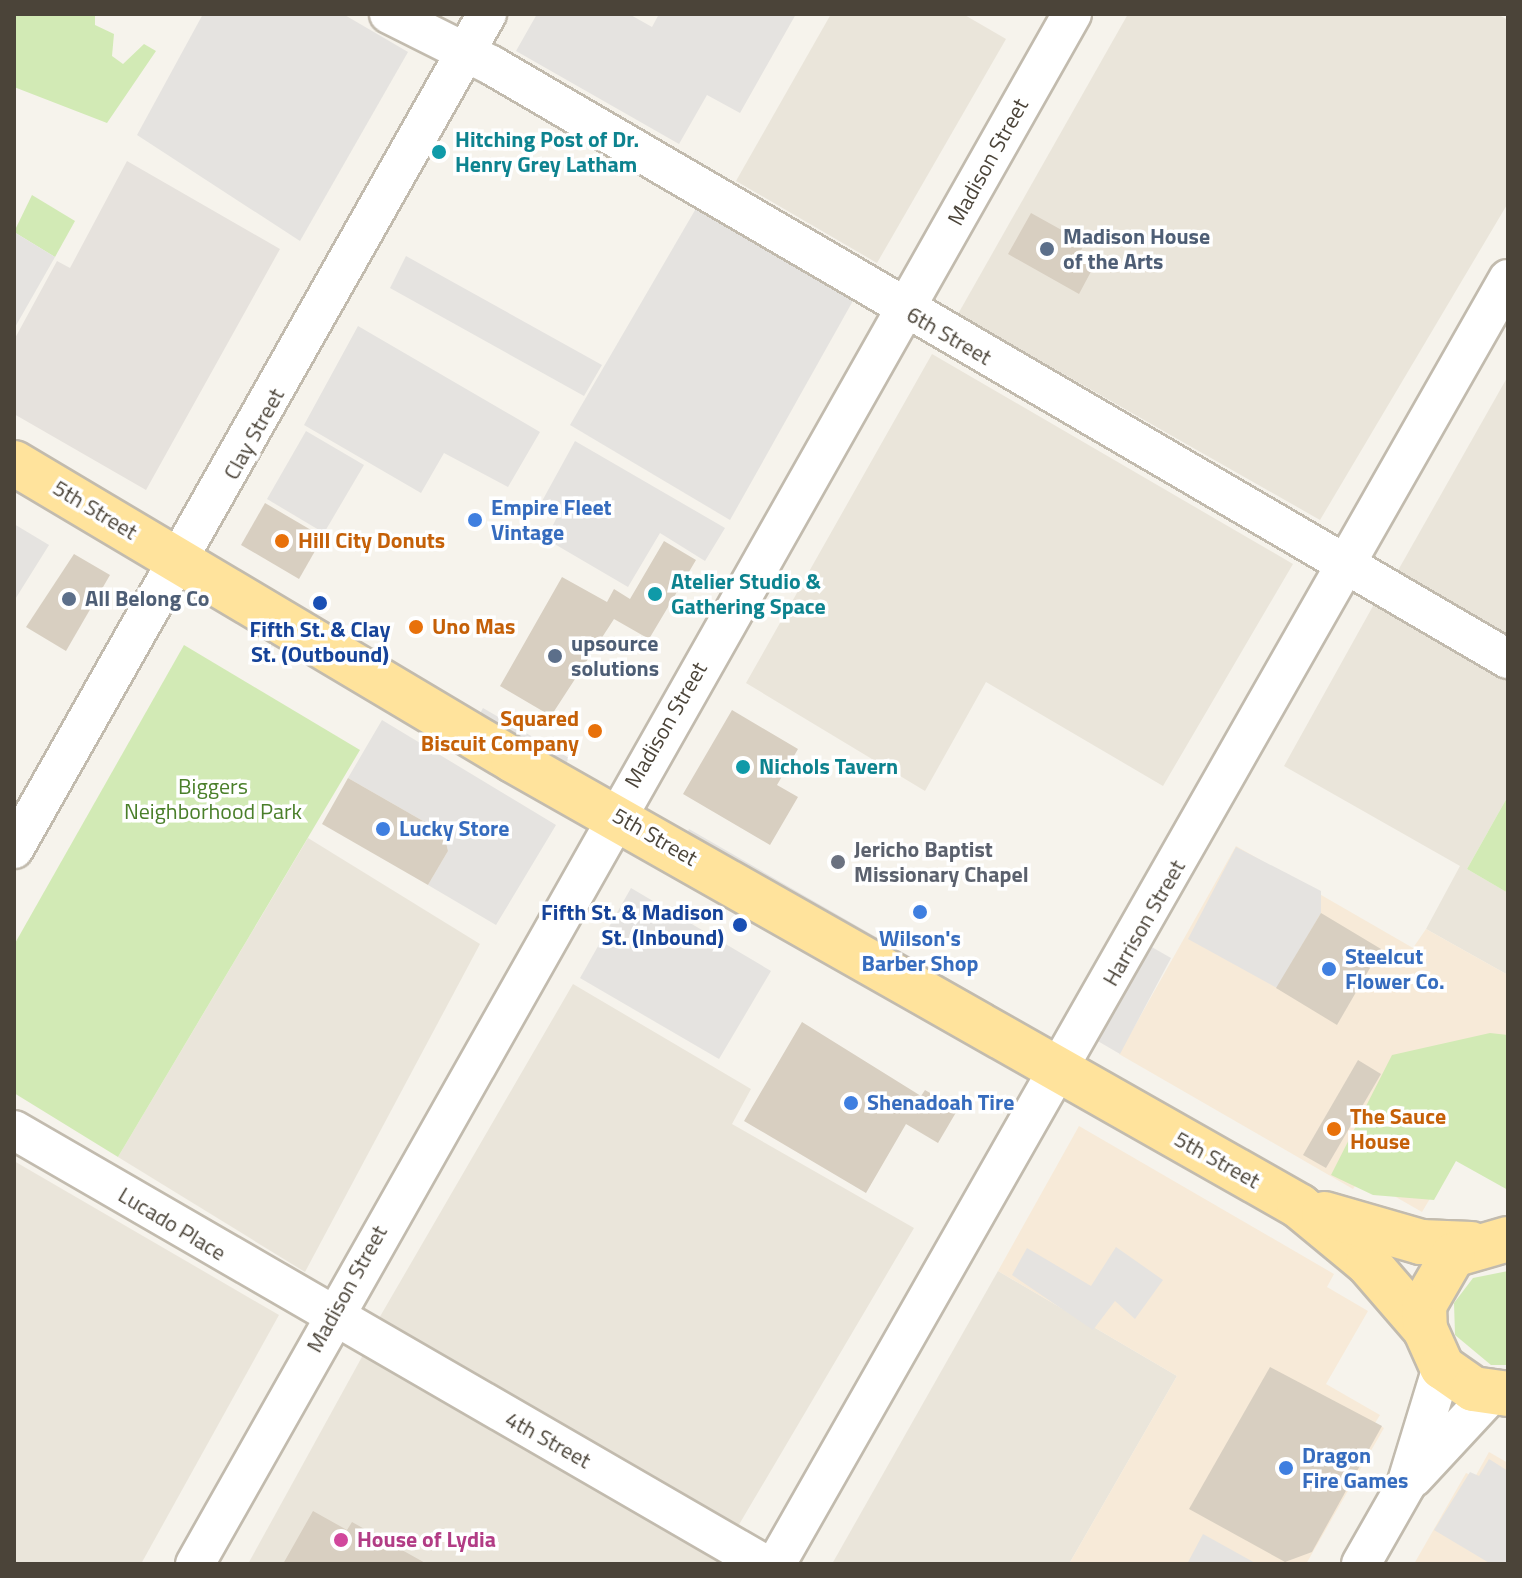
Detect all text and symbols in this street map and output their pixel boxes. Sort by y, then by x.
street label: Madison Street [942,94,1034,230]
place label: Hitching Post of Dr. Henry Grey Latham [455,126,639,178]
marker: Hitching Post of Dr. Henry Grey Latham [430,143,448,161]
place label: Madison House of the Arts [1063,223,1210,274]
marker: Madison House of the Arts [1038,240,1056,258]
street label: 6th Street [902,301,996,371]
street label: Clay Street [218,384,290,484]
street label: 5th Street [48,475,142,545]
place label: Empire Fleet Vintage [491,494,612,546]
marker: Empire Fleet Vintage [466,511,484,529]
place label: Hill City Donuts [298,528,445,554]
marker: Hill City Donuts [273,532,291,550]
place label: Atelier Studio & Gathering Space [671,568,826,620]
marker: Atelier Studio & Gathering Space [646,585,664,603]
place label: All Belong Co [85,586,209,612]
marker: All Belong Co [60,590,78,608]
marker: Fifth St. & Clay St. (Outbound) [311,594,329,612]
place label: Uno Mas [432,614,515,640]
place label: Fifth St. & Clay St. (Outbound) [250,616,390,668]
marker: Uno Mas [407,618,425,636]
place label: upsource solutions [571,630,659,682]
marker: upsource solutions [546,647,564,665]
street label: Madison Street [619,657,713,793]
place label: Squared Biscuit Company [421,705,579,756]
marker: Squared Biscuit Company [586,722,604,740]
place label: Nichols Tavern [759,754,898,780]
marker: Nichols Tavern [734,758,752,776]
park label: Biggers Neighborhood Park [124,773,302,824]
street label: 5th Street [608,802,702,872]
place label: Lucky Store [399,816,510,842]
marker: Lucky Store [374,820,392,838]
place label: Jericho Baptist Missionary Chapel [854,836,1029,888]
marker: Jericho Baptist Missionary Chapel [829,853,847,871]
street label: Harrison Street [1097,855,1191,991]
place label: Fifth St. & Madison St. (Inbound) [541,899,724,950]
marker: Wilson's Barber Shop [911,903,929,921]
marker: Fifth St. & Madison St. (Inbound) [731,916,749,934]
place label: Wilson's Barber Shop [862,925,978,976]
place label: Steelcut Flower Co. [1345,943,1445,994]
marker: Steelcut Flower Co. [1320,960,1338,978]
place label: Shenadoah Tire [867,1090,1014,1116]
marker: Shenadoah Tire [842,1094,860,1112]
place label: The Sauce House [1350,1103,1446,1154]
marker: The Sauce House [1325,1120,1343,1138]
street label: 5th Street [1170,1126,1264,1194]
street label: Lucado Place [114,1182,230,1266]
street label: Madison Street [301,1221,393,1357]
street label: 4th Street [501,1406,595,1474]
place label: Dragon Fire Games [1302,1442,1408,1494]
marker: Dragon Fire Games [1277,1459,1295,1477]
place label: House of Lydia [357,1527,496,1553]
marker: House of Lydia [332,1531,350,1549]

